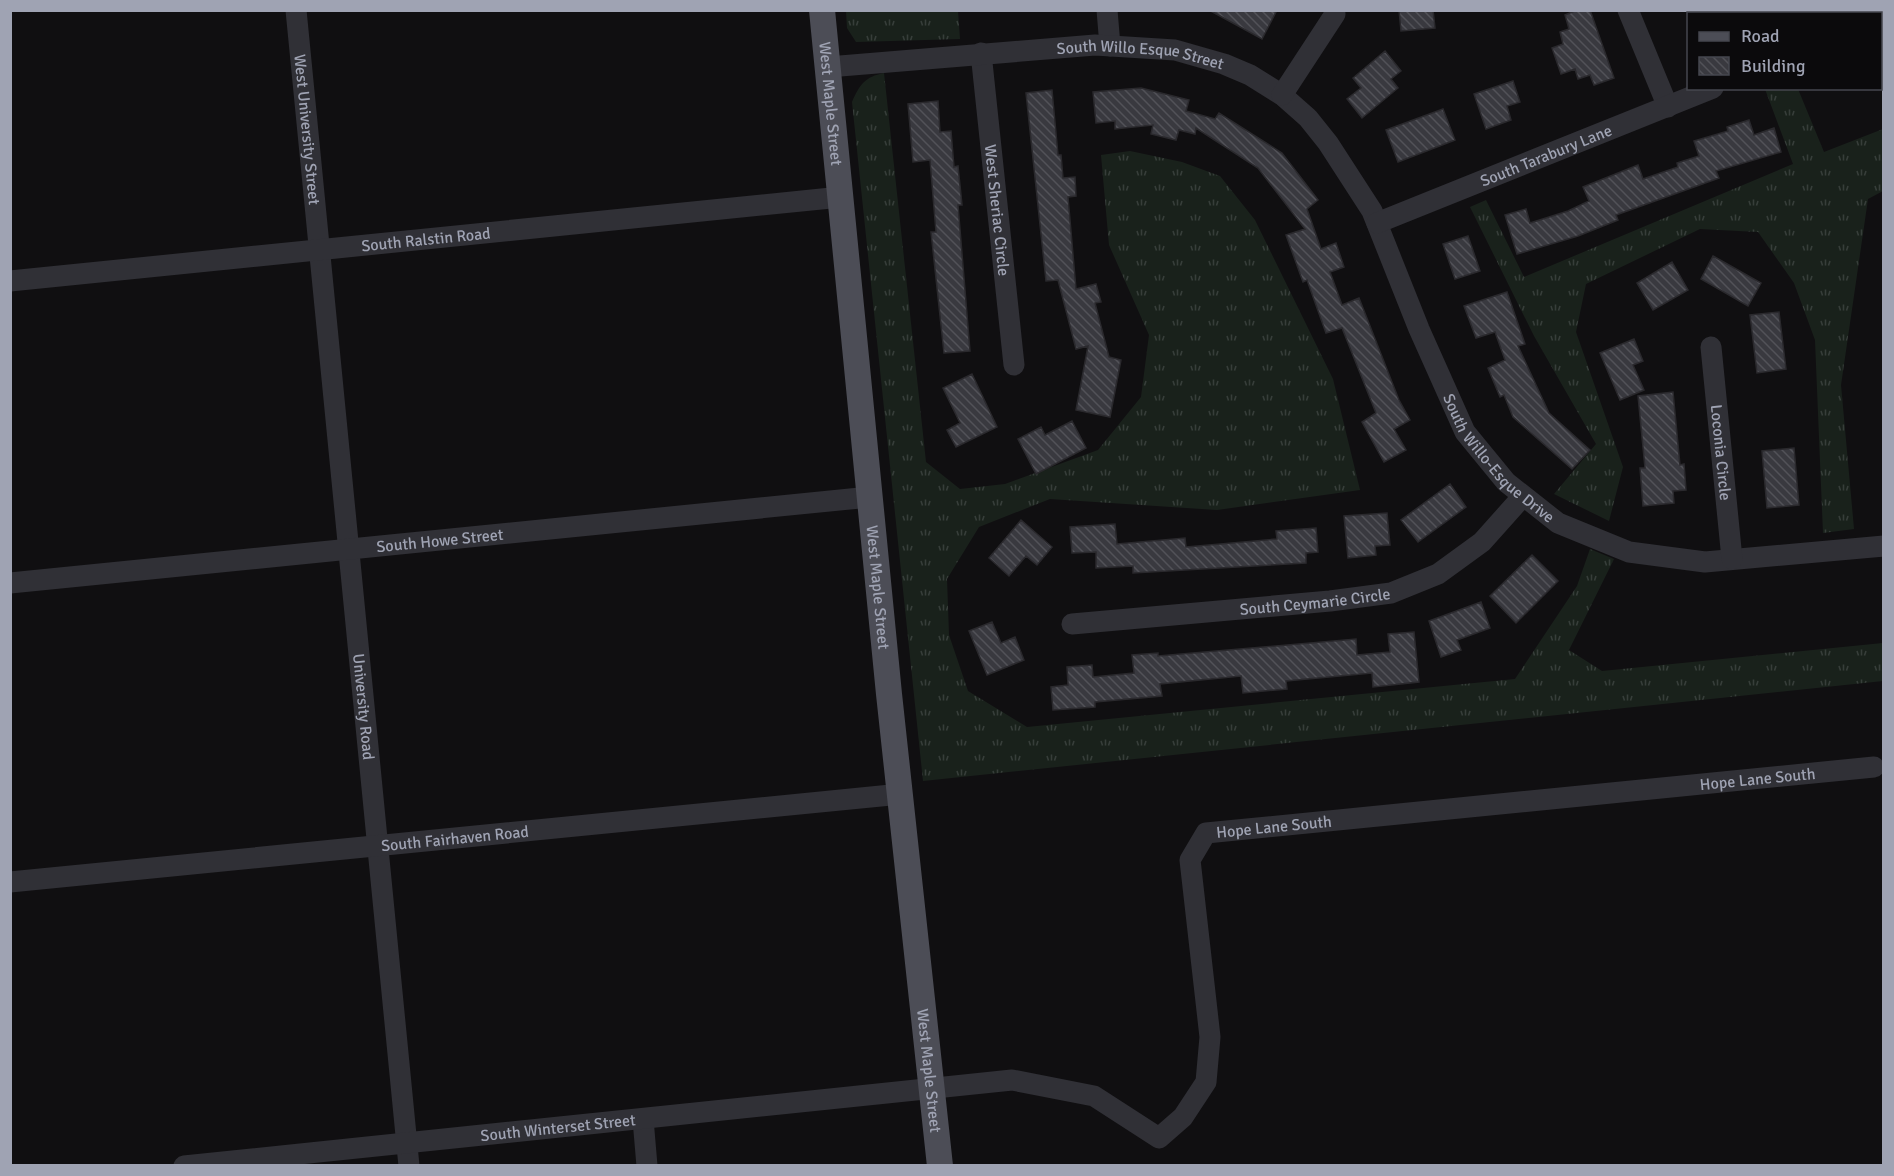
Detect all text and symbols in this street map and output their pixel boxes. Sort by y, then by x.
legend [1687,12,1882,90]
text: Road [1741,25,1780,47]
street label: South Willo Esque Street [1056,36,1226,75]
street label: West Maple Street [814,41,846,167]
street label: West University Street [289,53,324,206]
text: Building [1741,55,1805,77]
street label: South Tarabury Lane [1477,121,1615,191]
street label: West Sheriac Circle [980,143,1014,277]
street label: South Ralstin Road [360,223,492,256]
street label: South Willo-Esque Drive [1438,391,1558,527]
street label: Loconia Circle [1706,404,1735,502]
street label: West Maple Street [862,524,894,651]
street label: South Howe Street [376,525,505,557]
street label: South Ceymarie Circle [1239,584,1392,620]
street label: University Road [348,653,378,761]
street label: Hope Lane South [1699,764,1816,795]
street label: Hope Lane South [1215,812,1333,843]
street label: South Fairhaven Road [380,822,530,856]
street label: West Maple Street [912,1008,945,1134]
street label: South Winterset Street [480,1110,637,1146]

